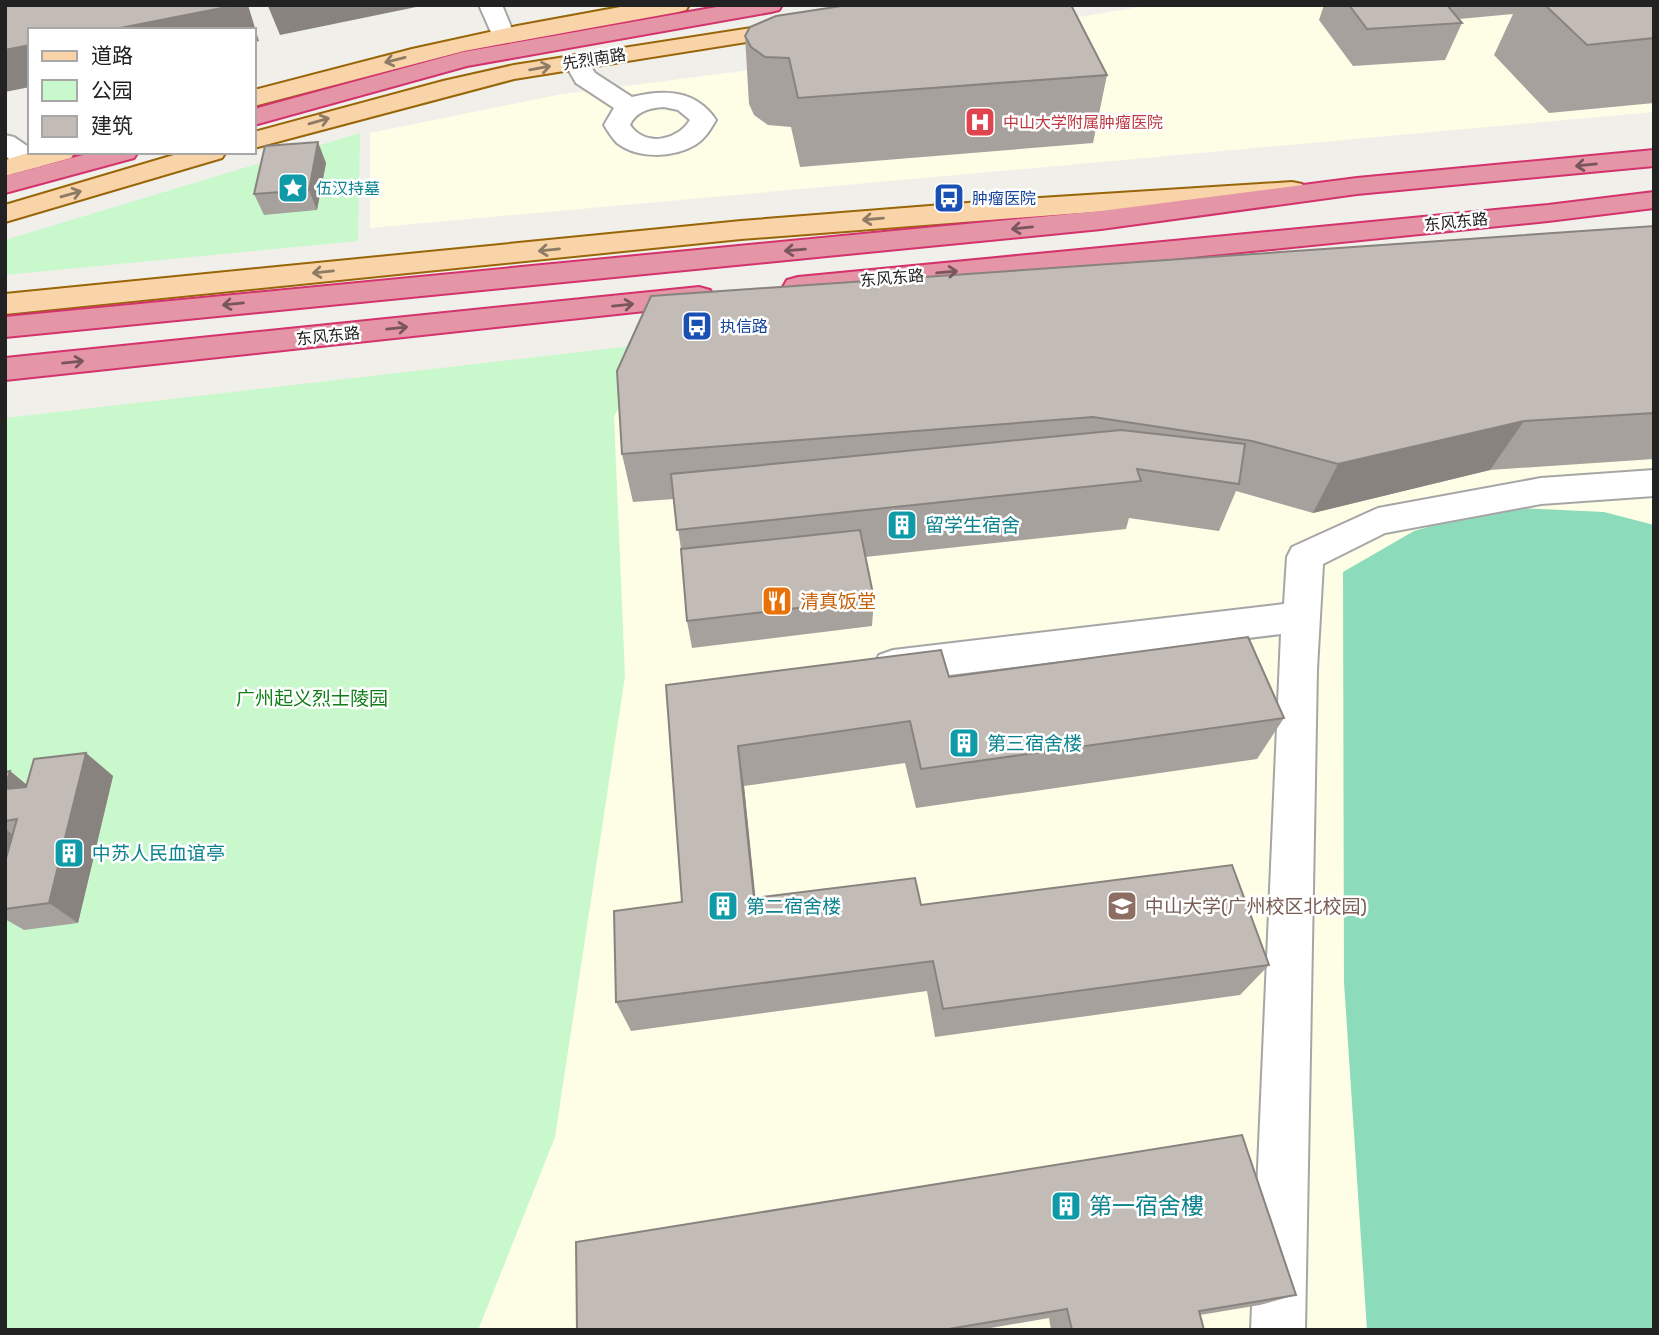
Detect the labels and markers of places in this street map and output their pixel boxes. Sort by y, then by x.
hospital icon: 中山大学附属肿瘤医院 [963,105,997,139]
place label: 中山大学附属肿瘤医院 [1003,113,1163,132]
place icon: 伍汉持墓 [276,171,310,205]
place label: 伍汉持墓 [316,179,380,198]
bus stop icon: 肿瘤医院 [932,181,966,215]
place label: 肿瘤医院 [972,189,1036,208]
bus stop icon: 执信路 [680,309,714,343]
place label: 执信路 [720,317,768,336]
building icon: 留学生宿舍 [885,508,919,542]
place label: 留学生宿舍 [925,514,1020,537]
restaurant icon: 清真饭堂 [760,584,794,618]
place label: 清真饭堂 [800,590,876,613]
building icon: 第三宿舍楼 [947,726,981,760]
place label: 第三宿舍楼 [987,732,1082,755]
building icon: 中苏人民血谊亭 [52,836,86,870]
place label: 中苏人民血谊亭 [92,842,225,865]
building icon: 第二宿舍楼 [706,889,740,923]
school or university icon: 中山大学(广州校区北校园) [1105,889,1139,923]
place label: 第二宿舍楼 [746,895,841,918]
place label: 中山大学(广州校区北校园) [1145,895,1367,918]
building icon: 第一宿舍樓 [1049,1189,1083,1223]
place label: 第一宿舍樓 [1089,1192,1204,1220]

